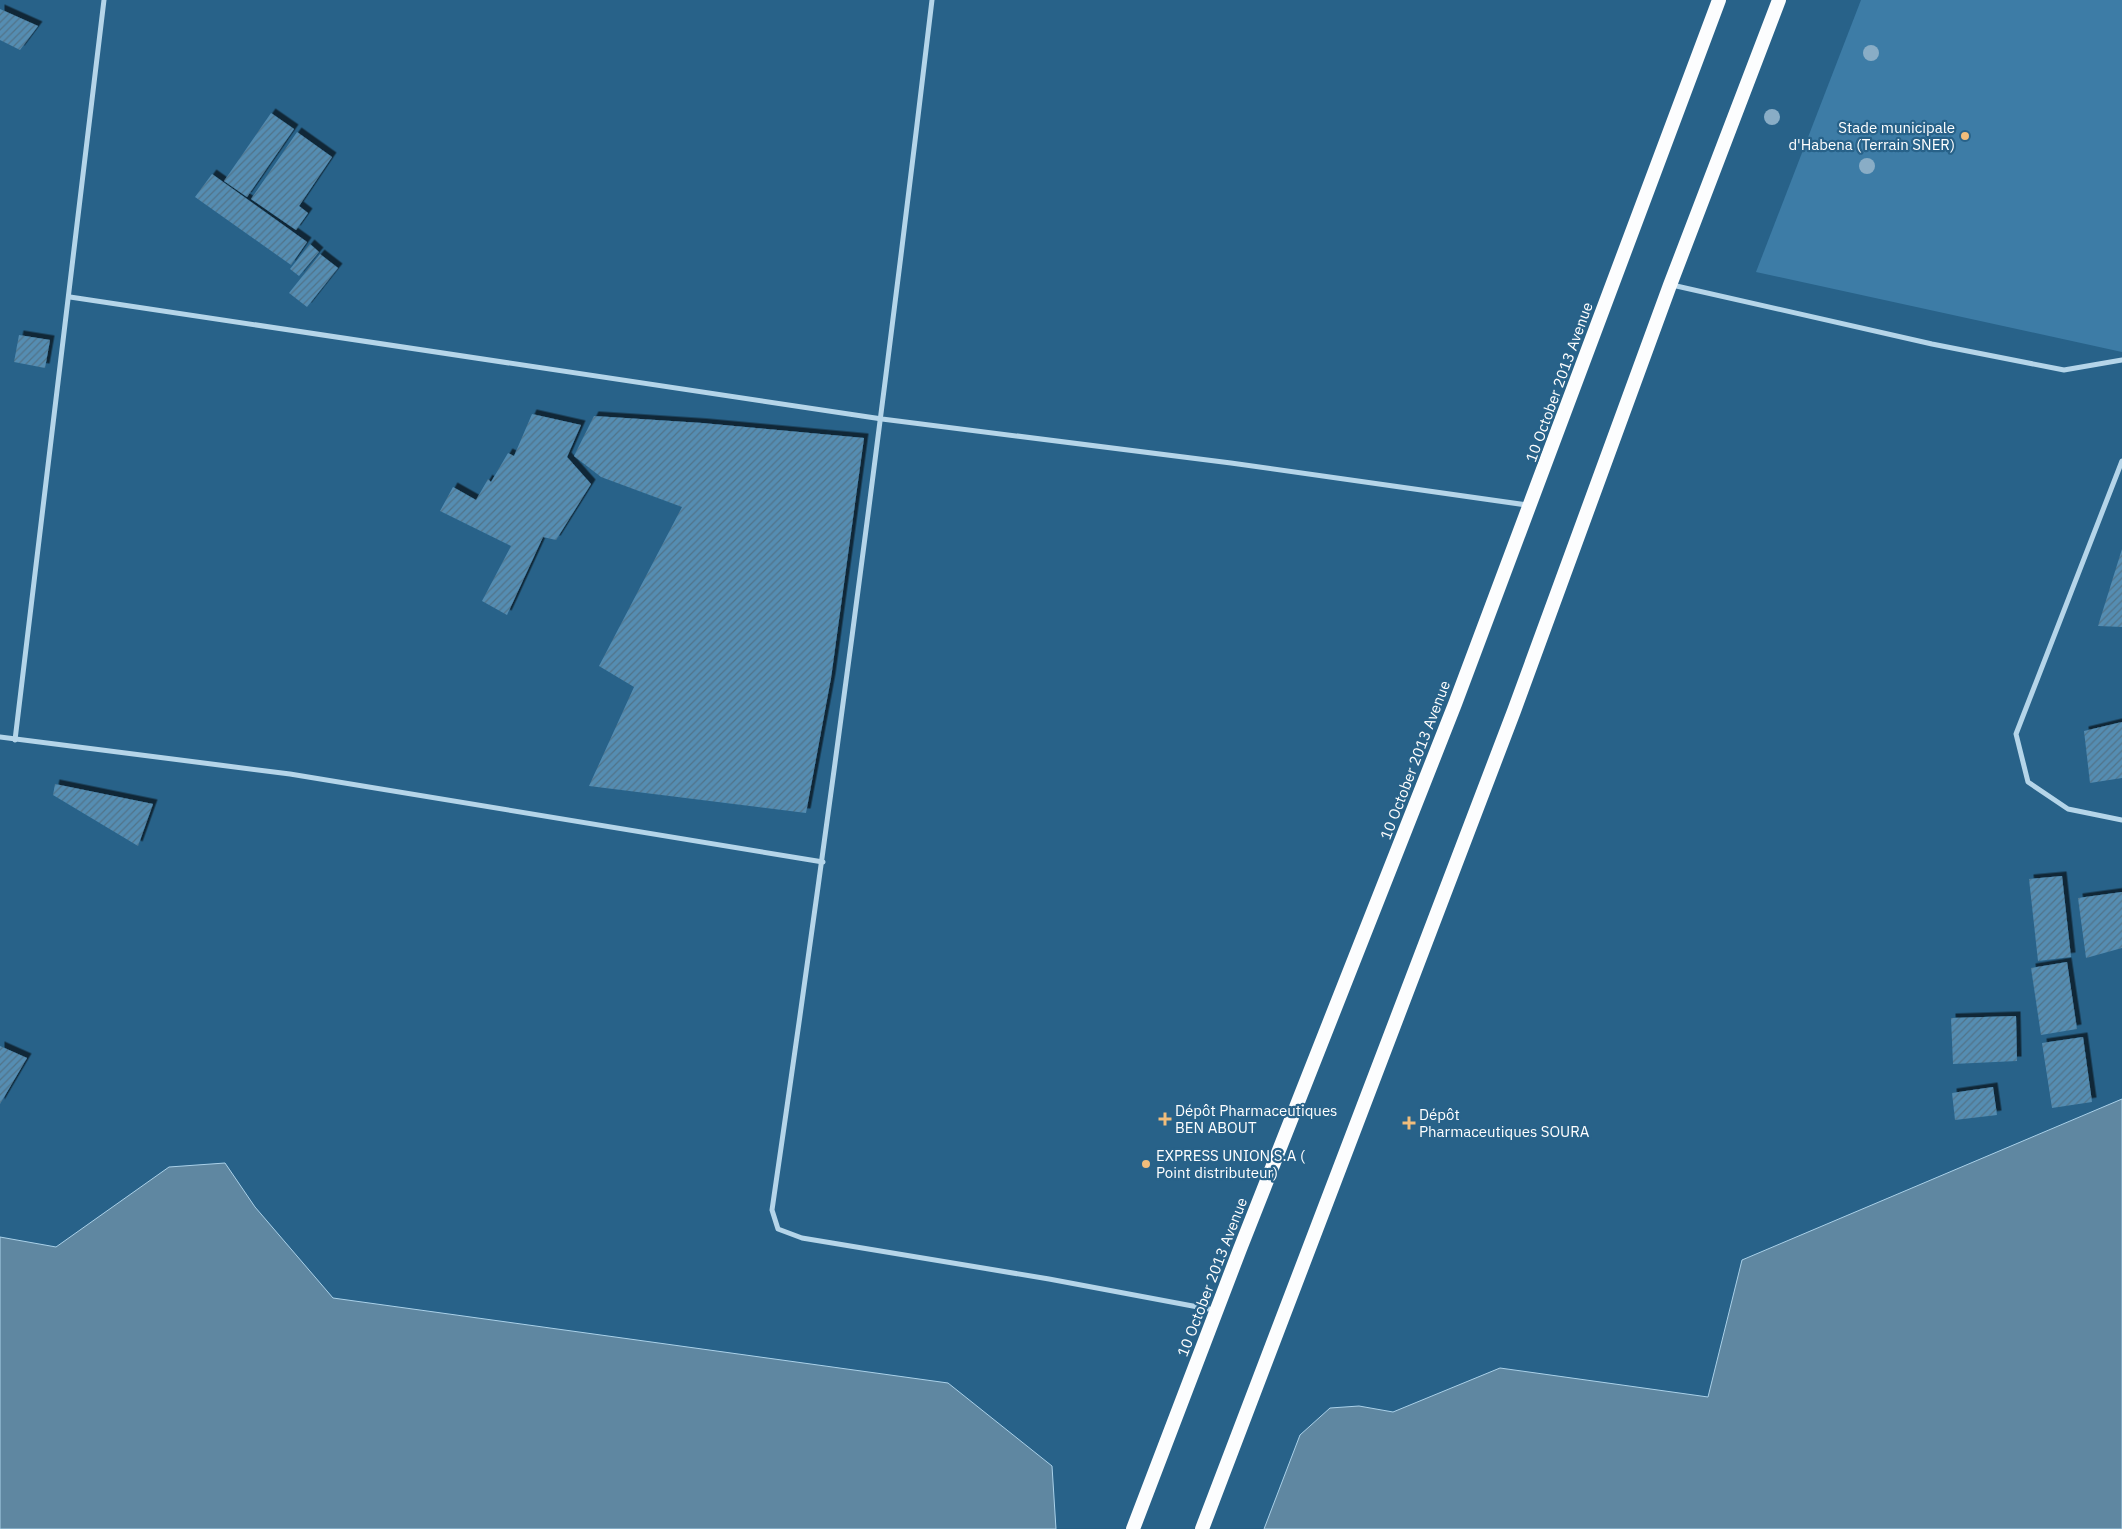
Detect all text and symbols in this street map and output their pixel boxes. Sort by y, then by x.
place label: Stade municipale d'Habena (Terrain SNER) [1788,118,1955,154]
marker: Stade municipale d'Habena (Terrain SNER) [1959,130,1971,142]
street label: 10 October 2013 Avenue [1521,299,1597,465]
street label: 10 October 2013 Avenue [1376,678,1454,842]
place label: Dépôt Pharmaceutiques BEN ABOUT [1175,1101,1337,1137]
place label: Dépôt Pharmaceutiques SOURA [1419,1105,1590,1141]
marker: Dépôt Pharmaceutiques BEN ABOUT [1159,1113,1171,1125]
marker: Dépôt Pharmaceutiques SOURA [1403,1117,1415,1129]
place label: EXPRESS UNION S.A ( Point distributeur) [1156,1146,1306,1182]
marker: EXPRESS UNION S.A ( Point distributeur) [1140,1158,1152,1170]
street label: 10 October 2013 Avenue [1173,1195,1251,1359]

